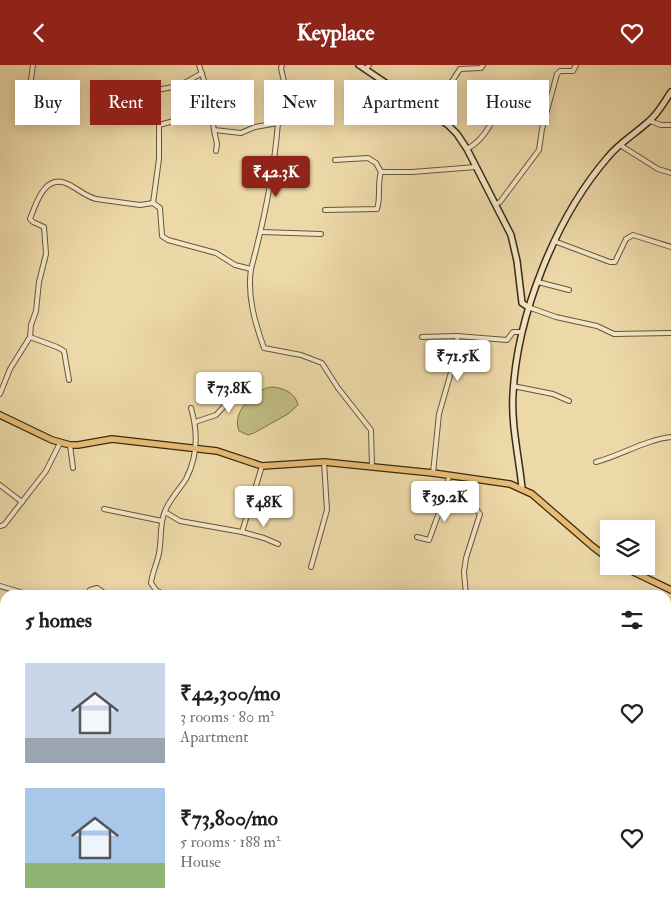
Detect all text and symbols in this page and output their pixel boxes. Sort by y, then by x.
icon: back [25,19,53,47]
text: Keyplace [297,19,374,47]
icon: heart [618,19,646,47]
chip: Buy [15,80,80,125]
chip: Rent [90,80,161,125]
chip: Filters [171,80,254,125]
chip: New [264,80,334,125]
chip: Apartment [344,80,457,125]
chip: House [467,80,549,125]
pin: ₹42.3K [235,155,317,198]
text: ₹42.3K [253,162,299,182]
pin: ₹71.5K [417,339,499,382]
text: ₹71.5K [436,346,480,366]
pin: ₹73.8K [188,371,270,414]
text: ₹73.8K [207,378,251,398]
pin: ₹39.2K [404,481,486,523]
pin: ₹48K [234,485,294,528]
text: ₹39.2K [422,487,468,507]
text: ₹48K [246,492,282,512]
map controls [600,520,655,575]
button: layers [600,520,655,575]
icon: filters [618,606,646,634]
text: 5 homes [25,607,92,634]
text: ₹42,300/mo [180,680,280,707]
icon: home [65,683,125,743]
icon: heart [618,699,646,727]
text: 3 rooms · 80 m² [180,707,275,727]
text: Apartment [180,727,248,747]
text: ₹73,800/mo [180,805,278,832]
icon: home [65,808,125,868]
icon: heart [618,824,646,852]
text: 5 rooms · 188 m² [180,832,281,852]
text: House [180,852,221,872]

